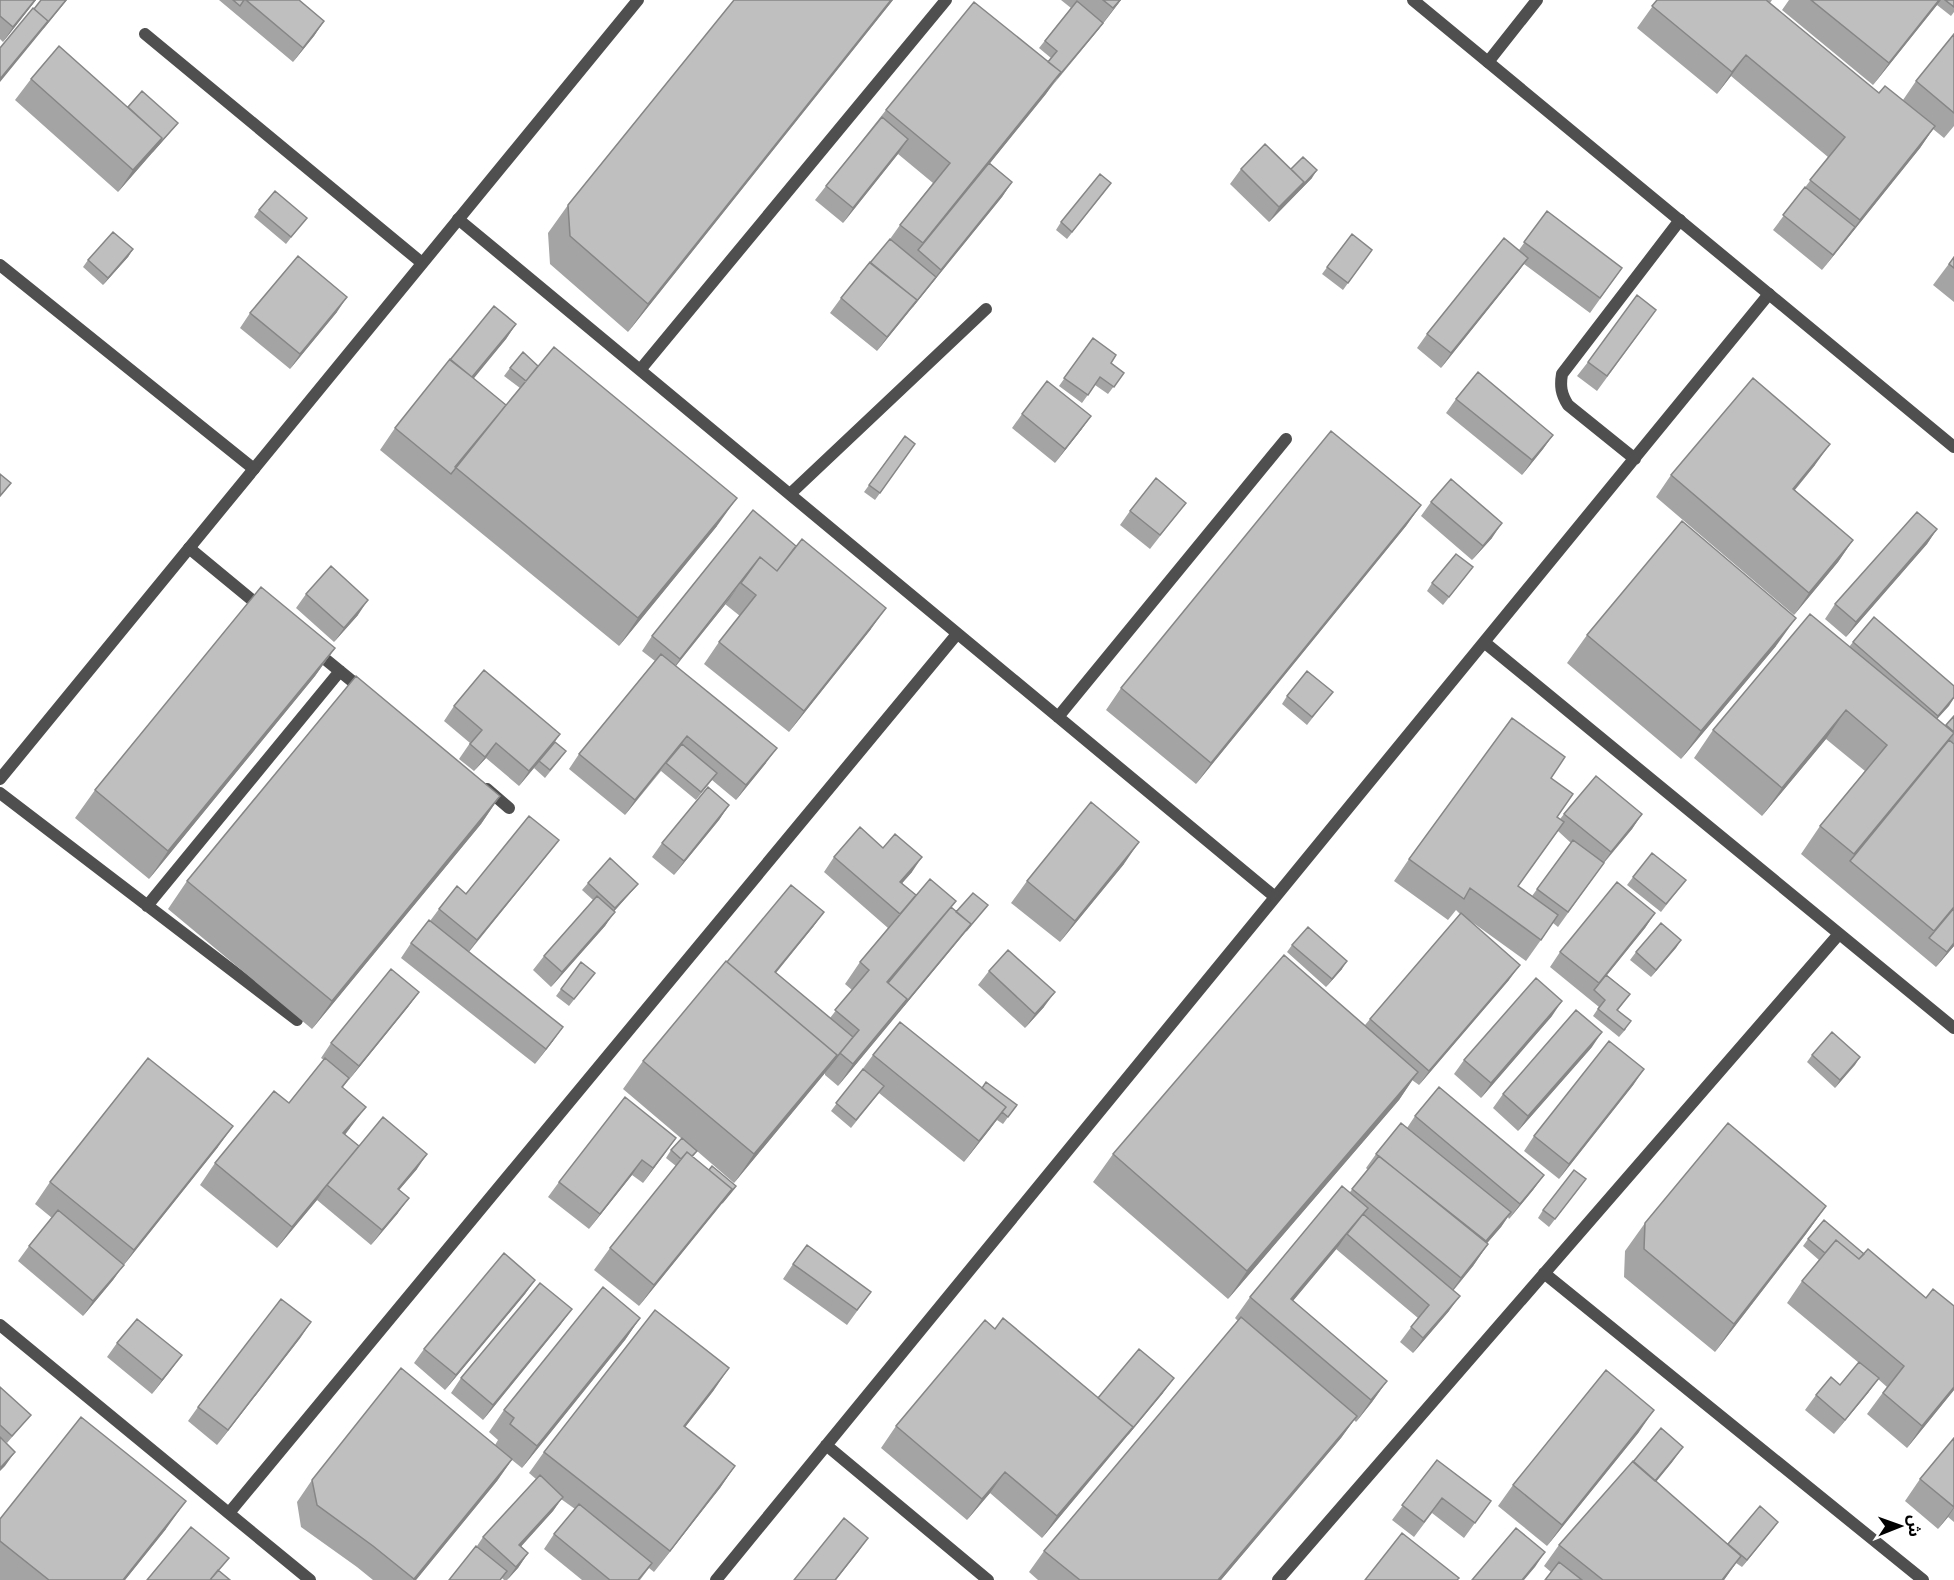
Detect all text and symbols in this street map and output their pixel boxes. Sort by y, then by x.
north arrow [1870,1496,1930,1556]
text: ش [1905,1515,1925,1537]

